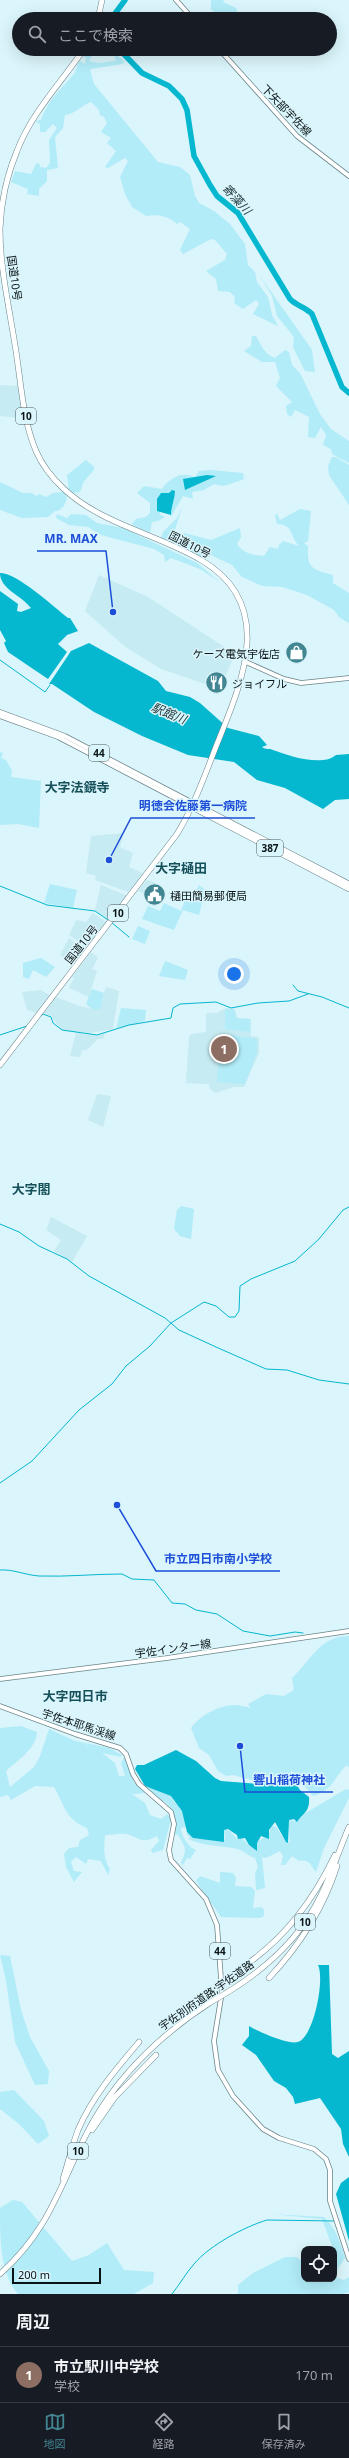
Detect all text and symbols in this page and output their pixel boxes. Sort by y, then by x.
search box [12,12,337,56]
icon: search [26,23,48,45]
text: ここで検索 [58,25,133,45]
street label: 下矢部宇佐線 [259,81,315,139]
water label: 寄藻川 [219,180,257,220]
street label: 国道10号 [4,254,26,302]
road number: 10 [16,408,36,424]
callout: MR. MAX [37,527,106,551]
street label: 国道10号 [166,527,214,561]
text: MR. MAX [44,530,98,547]
shop icon: ケーズ電気宇佐店 [283,640,309,666]
place label: ケーズ電気宇佐店 [193,646,280,661]
restaurant icon: ジョイフル [204,670,230,696]
place label: ジョイフル [232,676,287,691]
water label: 駅館川 [149,698,191,728]
road number: 44 [89,745,109,761]
district label: 大字法鏡寺 [44,778,110,796]
callout: 明徳会佐藤第一病院 [131,794,255,818]
text: 明徳会佐藤第一病院 [139,797,247,814]
road number: 387 [257,840,283,856]
district label: 大字樋田 [155,859,207,877]
public building icon: 樋田簡易郵便局 [142,882,168,908]
place label: 樋田簡易郵便局 [170,888,247,903]
road number: 10 [108,905,128,921]
street label: 国道10号 [61,921,101,967]
your location [224,964,244,984]
pin: 1 [211,1034,237,1064]
district label: 大字閤 [11,1180,51,1198]
callout: 市立四日市南小学校 [156,1547,280,1571]
text: 市立四日市南小学校 [164,1550,272,1567]
street label: 宇佐インター線 [134,1635,212,1661]
district label: 大字四日市 [42,1687,108,1705]
street label: 宇佐本耶馬渓線 [40,1705,118,1743]
callout: 響山稲荷神社 [245,1768,333,1792]
text: 響山稲荷神社 [253,1771,325,1788]
road number: 10 [295,1914,315,1930]
road number: 44 [210,1943,230,1959]
street label: 宇佐別府道路;宇佐道路 [155,1956,257,2034]
road number: 10 [68,2143,88,2159]
map controls [301,2246,337,2282]
button: locate [301,2246,337,2282]
scale bar [12,2266,101,2285]
text: 200 m [18,2267,50,2282]
text: 周辺 [16,2310,50,2333]
text: 市立駅川中学校 [54,2356,159,2376]
text: 1 [25,2366,33,2384]
text: 170 m [295,2366,333,2384]
text: 学校 [54,2377,80,2395]
tab: 地図 [44,2411,66,2451]
tab: 経路 [153,2411,175,2451]
tab: 保存済み [262,2411,306,2451]

